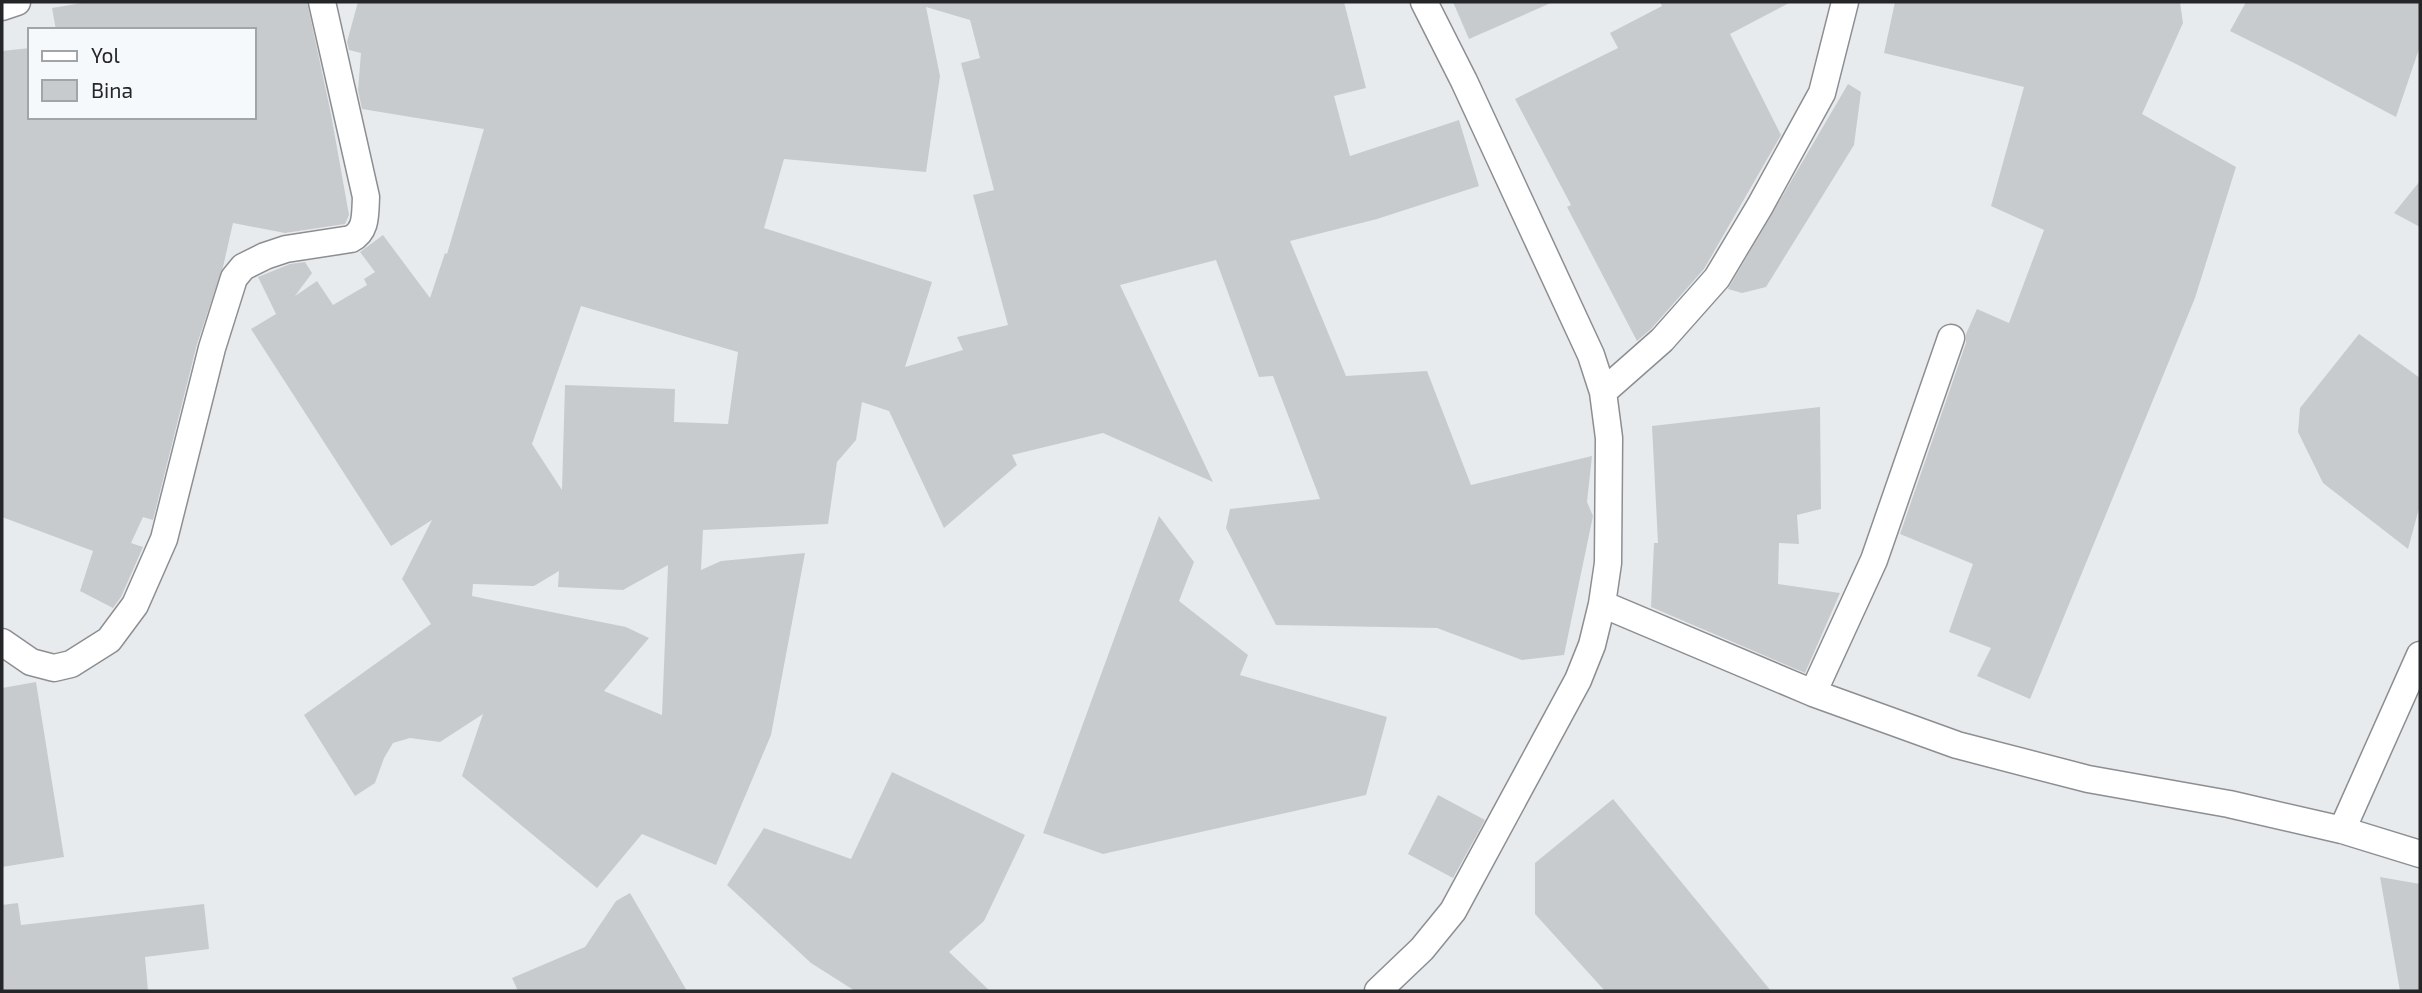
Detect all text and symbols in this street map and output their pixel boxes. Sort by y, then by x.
legend [28,28,256,119]
text: Yol [91,42,120,67]
text: Bina [91,77,133,102]

